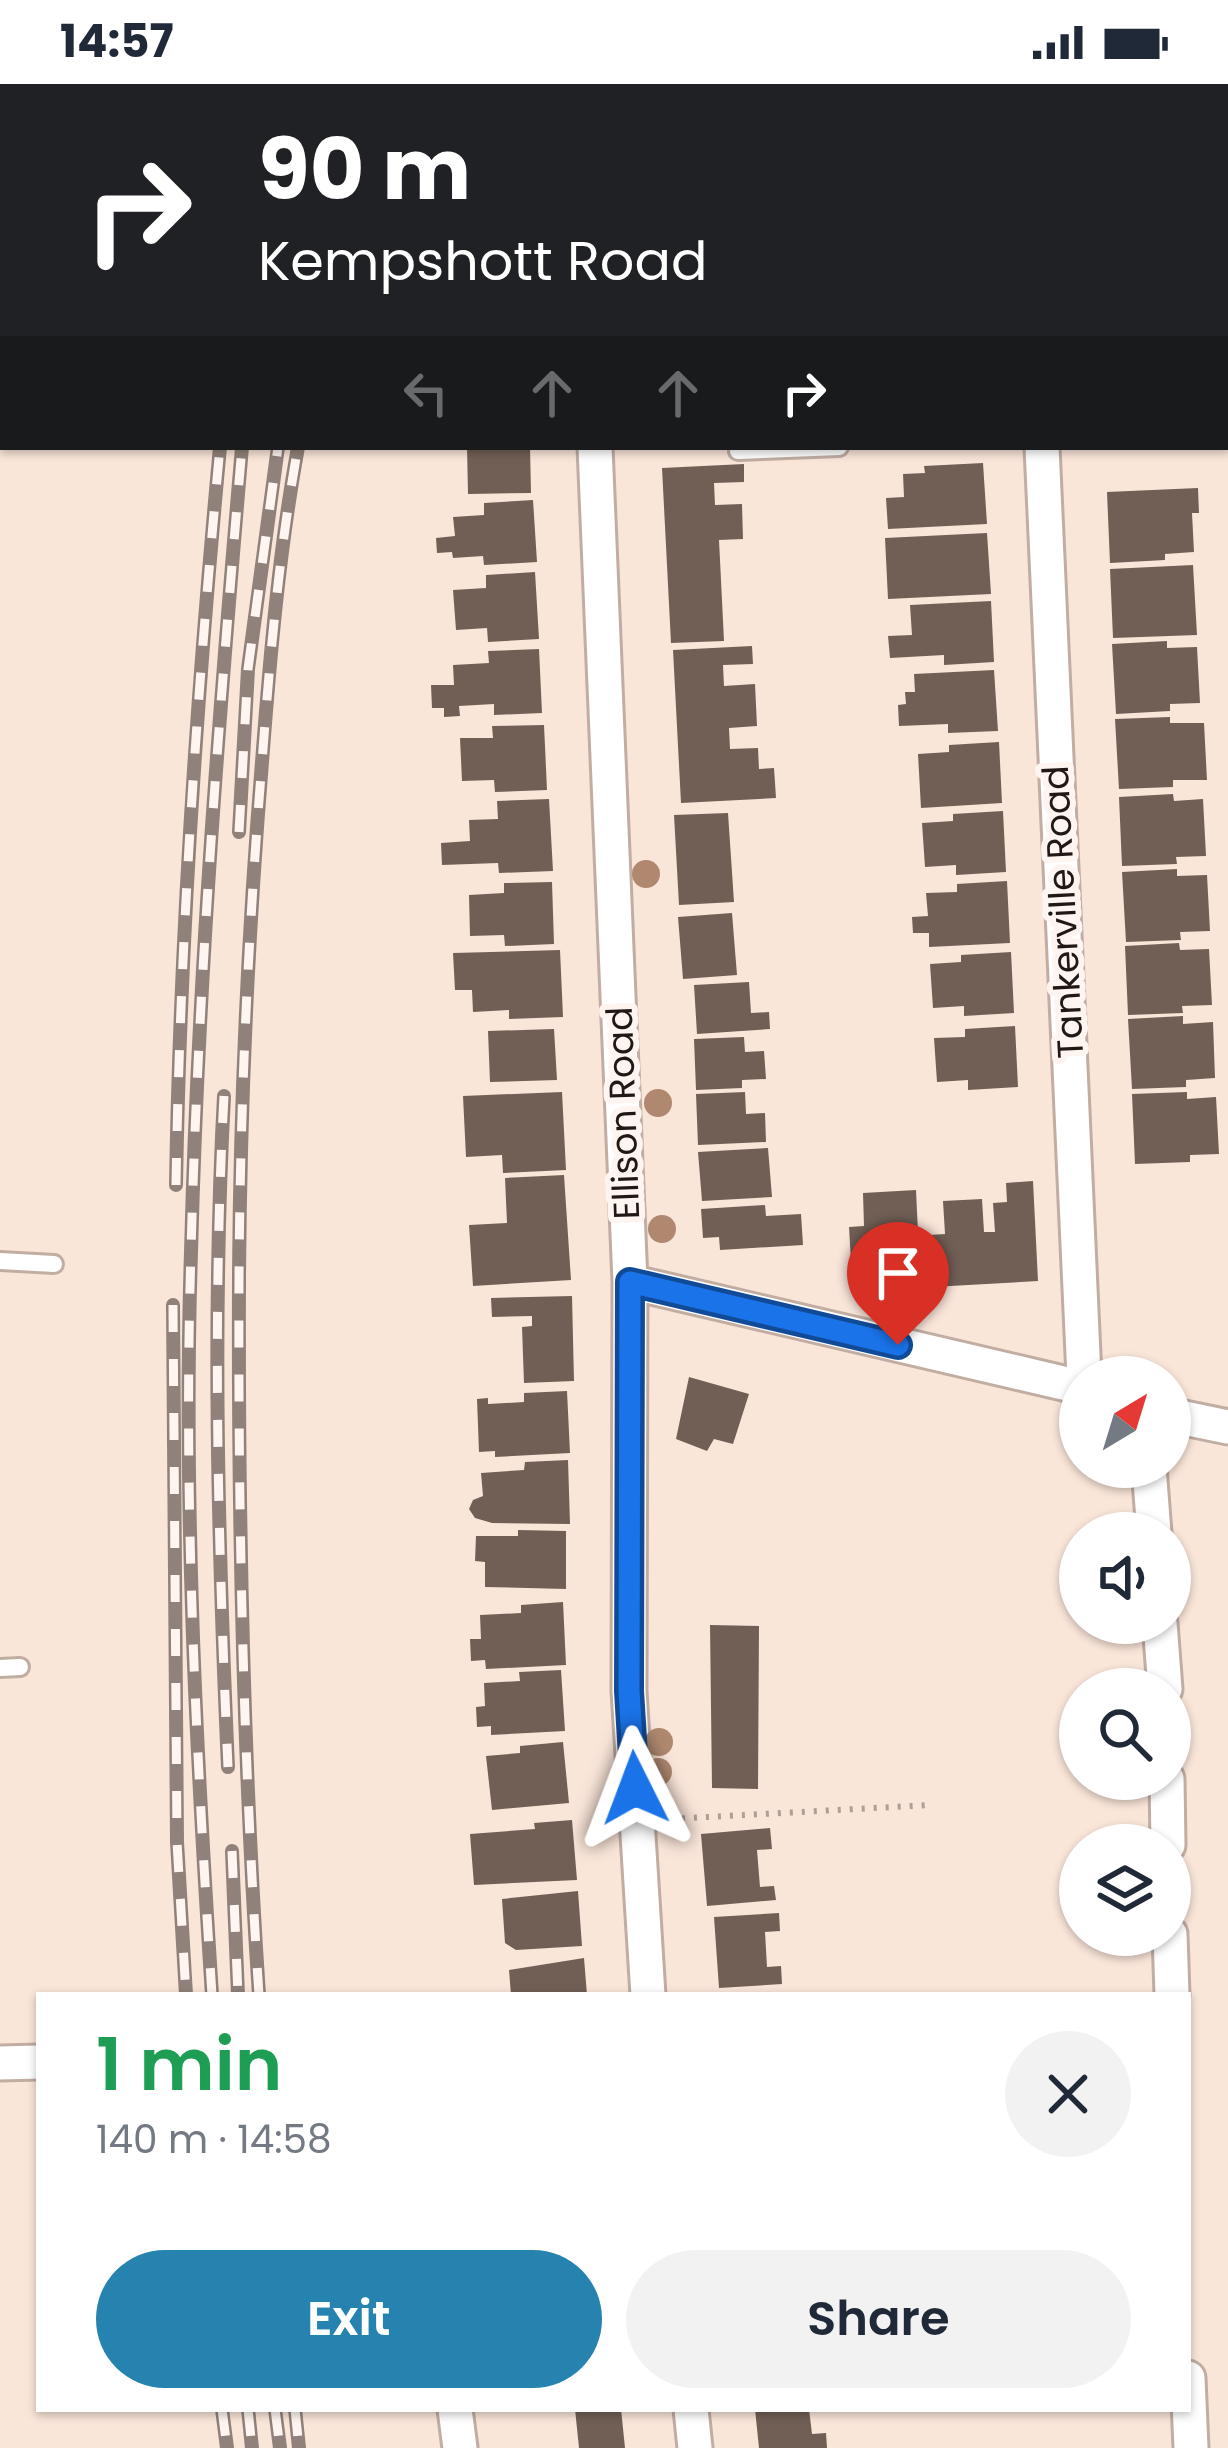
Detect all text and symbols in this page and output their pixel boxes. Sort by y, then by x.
text: 14:57 [60,10,174,73]
text: 90 m [258,111,471,228]
icon: right [60,132,216,288]
text: Kempshott Road [258,223,707,299]
icon: left [393,360,459,426]
icon: ahead [519,360,585,426]
icon: ahead [645,360,711,426]
icon: right [771,360,837,426]
street label: Tankerville Road [1030,764,1096,1060]
street label: Ellison Road [594,1006,652,1220]
pin [847,1222,949,1345]
icon: arrive [865,1240,931,1306]
north arrow [1059,1356,1191,1488]
map controls [1059,1356,1191,1956]
button: sound [1059,1512,1191,1644]
button: search [1059,1668,1191,1800]
position arrow [572,1725,698,1851]
button: layers [1059,1824,1191,1956]
text: 1 min [96,2014,282,2115]
button: close [1005,2031,1131,2157]
text: 140 m · 14:58 [96,2112,332,2167]
button: Exit [96,2250,602,2388]
button: Share [626,2250,1131,2388]

